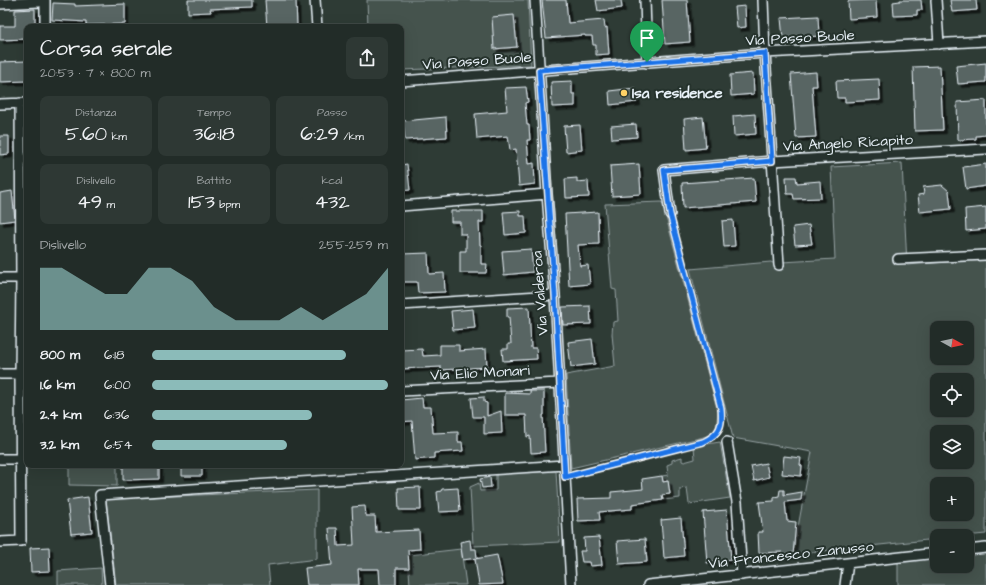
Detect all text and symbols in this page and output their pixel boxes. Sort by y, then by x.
pin [630,21,664,62]
street label: Via Passo Buole [745,25,855,51]
icon: arrive [636,27,658,49]
text: Corsa serale [40,33,173,64]
button: share [346,37,388,79]
street label: Via Passo Buole [422,47,532,75]
text: 20:53 · 7 × 800 m [40,64,151,82]
place label: Isa residence [632,83,723,104]
marker: Isa residence [619,88,629,98]
text: Distanza [76,105,116,120]
text: Tempo [197,105,231,120]
text: Passo [317,105,347,120]
text: 5.60 [65,120,107,148]
text: 36:18 [193,120,235,148]
text: 6:29 [300,120,339,148]
text: km [107,129,127,144]
text: /km [339,129,364,144]
street label: Via Angelo Ricapito [782,129,914,158]
text: Dislivello [76,173,116,188]
text: Battito [197,173,231,188]
text: kcal [321,173,343,188]
text: 49 [77,188,102,216]
text: 153 [188,188,215,216]
text: 432 [314,188,350,216]
text: m [102,197,115,212]
text: bpm [215,197,240,212]
text: Dislivello [40,236,86,254]
text: 255–259 m [319,236,388,254]
street label: Via Valderoa [527,250,553,336]
north arrow [930,321,974,365]
map controls [930,321,974,573]
text: 800 m [40,346,80,364]
text: 6:18 [104,346,124,364]
street label: Via Elio Monari [430,360,531,386]
button: locate [930,373,974,417]
text: 1.6 km [40,376,75,394]
text: 6:00 [104,376,131,394]
text: 2.4 km [40,406,81,424]
text: 6:36 [104,406,129,424]
button: layers [930,425,974,469]
text: 3.2 km [40,436,79,454]
text: 6:54 [104,436,132,454]
button: + [930,477,974,521]
button: − [930,529,974,573]
street label: Via Francesco Zanusso [707,536,875,574]

